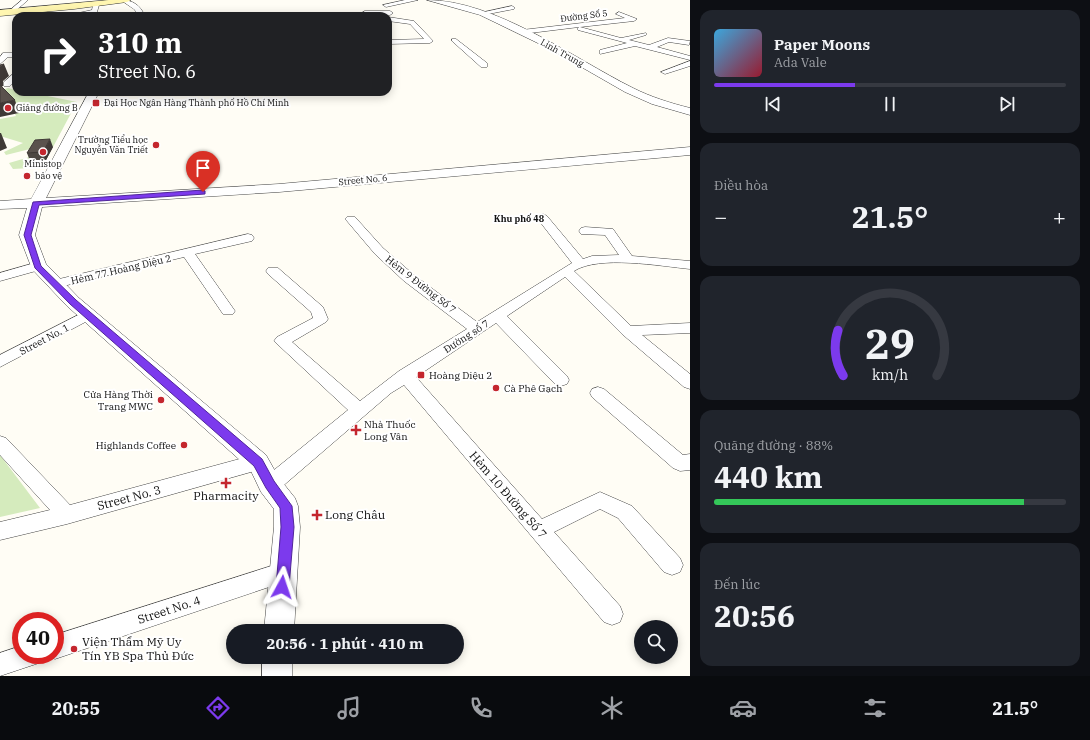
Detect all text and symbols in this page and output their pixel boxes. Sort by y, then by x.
street label: Đường Số 5 [560,7,608,24]
text: 310 m [98,24,182,61]
icon: right [32,28,84,80]
text: Paper Moons [774,35,870,54]
street label: Linh Trung [539,36,586,69]
text: Ada Vale [774,54,827,71]
text: Street No. 6 [98,60,196,83]
icon: previous [762,93,784,115]
icon: pause [879,93,901,115]
icon: next [996,93,1018,115]
place label: Đại Học Ngân Hàng Thành phố Hồ Chí Minh [104,97,290,108]
marker: Đại Học Ngân Hàng Thành phố Hồ Chí Minh [91,98,101,108]
place label: Giảng đường B [16,102,78,113]
marker: Giảng đường B [3,103,13,113]
place label: Trường Tiểu học Nguyễn Văn Triết [75,134,148,155]
marker: Trường Tiểu học Nguyễn Văn Triết [151,140,161,150]
marker: Ministop [38,147,48,157]
pin [186,151,220,192]
icon: arrive [192,157,214,179]
place label: Ministop [24,158,62,169]
place label: bảo vệ [35,170,62,181]
marker: bảo vệ [22,171,32,181]
street label: Street No. 6 [338,172,388,187]
text: Điều hòa [714,177,768,194]
text: 21.5° [852,197,928,236]
text: − [714,202,727,231]
text: + [1053,202,1066,231]
district label: Khu phố 48 [494,213,545,224]
street label: Hẻm 77 Hoàng Diệu 2 [70,252,173,287]
street label: Hẻm 9 Đường Số 7 [383,253,459,316]
text: 29 [865,316,915,370]
street label: Đường số 7 [441,317,492,356]
street label: Street No. 1 [17,321,71,358]
text: km/h [872,365,908,384]
place label: Hoàng Diệu 2 [429,369,492,382]
marker: Hoàng Diệu 2 [416,370,426,380]
place label: Cà Phê Gạch [504,382,563,395]
marker: Cà Phê Gạch [491,383,501,393]
place label: Cửa Hàng Thời Trang MWC [84,388,153,413]
marker: Cửa Hàng Thời Trang MWC [156,395,166,405]
place label: Nhà Thuốc Long Vân [364,418,416,443]
marker: Nhà Thuốc Long Vân [351,425,361,435]
text: Quãng đường · 88% [714,437,833,454]
place label: Highlands Coffee [96,439,176,452]
marker: Highlands Coffee [179,440,189,450]
street label: Hẻm 10 Đường Số 7 [466,448,550,541]
text: 440 km [714,457,823,496]
marker: Pharmacity [221,478,231,488]
street label: Street No. 3 [95,482,162,513]
place label: Pharmacity [193,488,259,503]
place label: Long Châu [325,507,386,522]
marker: Long Châu [312,510,322,520]
position arrow [261,566,303,608]
text: Đến lúc [714,576,760,593]
street label: Street No. 4 [135,592,202,627]
text: 20:56 [714,596,795,635]
speed limit sign: 40 [12,612,64,664]
map controls [634,620,678,664]
button: search [634,620,678,664]
place label: Viện Thẩm Mỹ Uy Tín YB Spa Thủ Đức [82,634,194,663]
text: 20:56 · 1 phút · 410 m [266,634,424,653]
marker: Viện Thẩm Mỹ Uy Tín YB Spa Thủ Đức [69,644,79,654]
icon: directions [204,694,232,722]
icon: music [335,694,363,722]
icon: phone [467,694,495,722]
icon: climate [598,694,626,722]
icon: car [729,694,757,722]
icon: filters [861,694,889,722]
text: 20:55 [52,697,100,720]
text: 21.5° [992,697,1038,720]

